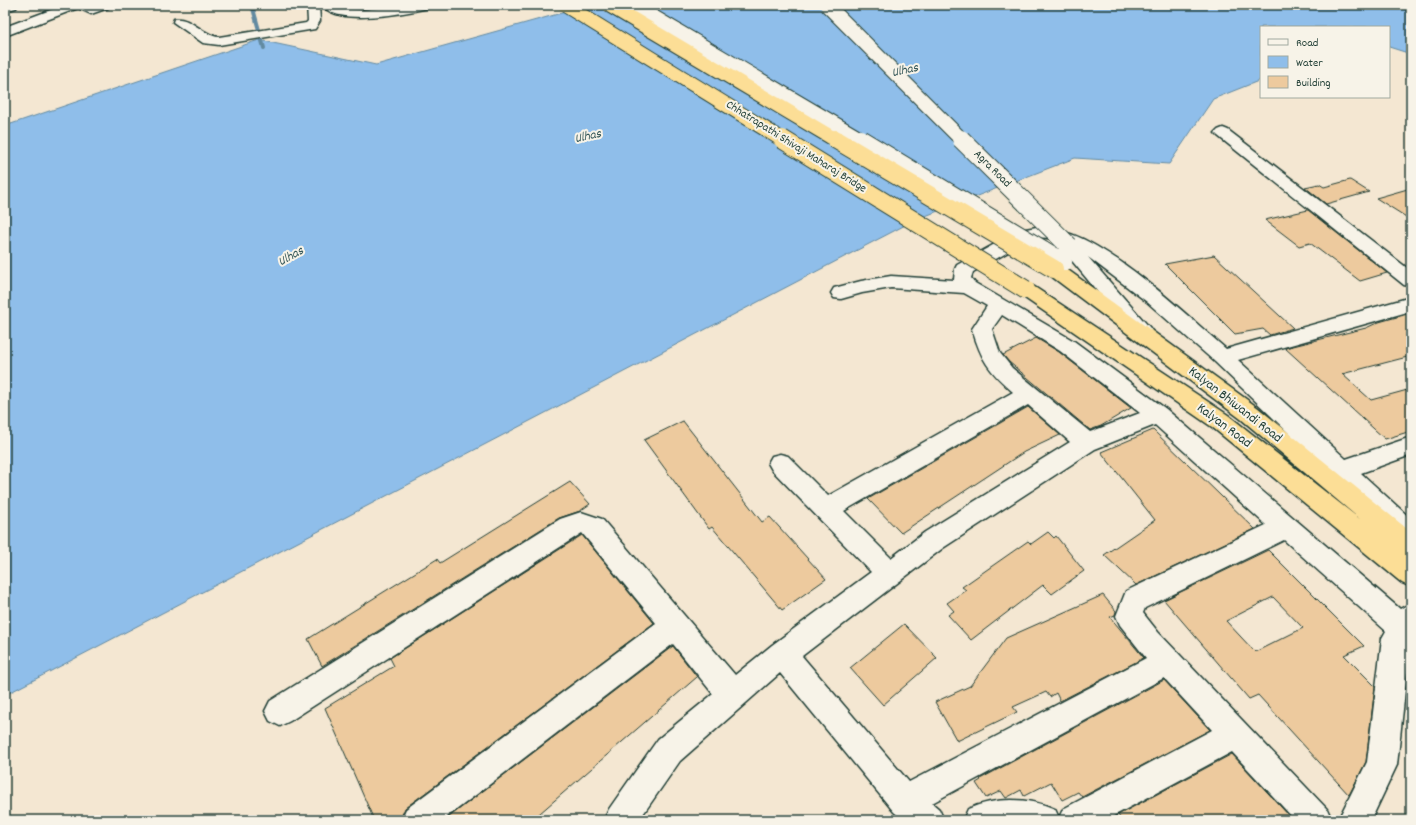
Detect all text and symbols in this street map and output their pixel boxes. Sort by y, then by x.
legend [1260,26,1390,98]
text: Road [1296,35,1318,52]
text: Water [1296,55,1323,72]
water label: Ulhas [890,59,921,83]
text: Building [1296,75,1331,92]
street label: Chhatrapathi Shivaji Maharaj Bridge [722,97,870,197]
water label: Ulhas [573,125,604,149]
street label: Agra Road [969,146,1015,192]
water label: Ulhas [275,242,308,272]
street label: Kalyan Bhiwandi Road [1184,362,1286,448]
street label: Kalyan Road [1192,399,1256,453]

